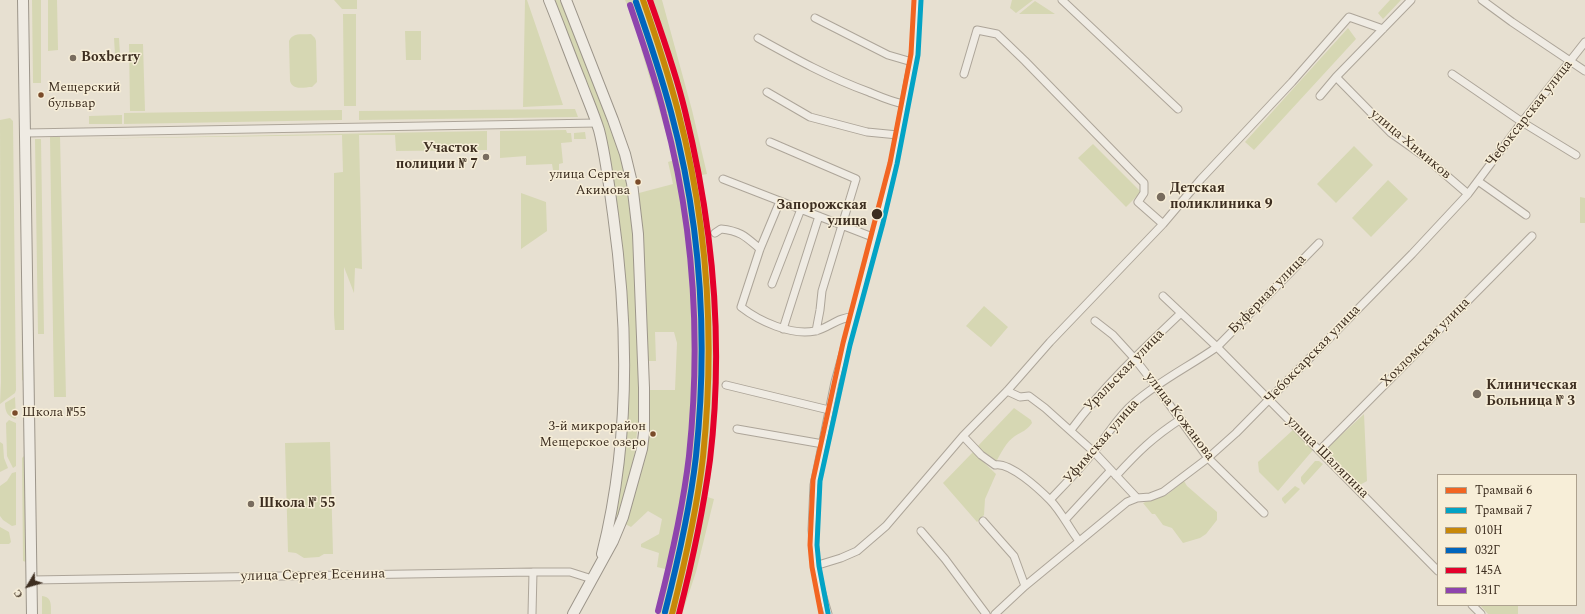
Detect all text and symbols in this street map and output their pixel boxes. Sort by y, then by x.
place label: Boxberry [81,50,140,66]
marker: Boxberry [68,53,78,63]
street label: Чебоксарская улица [1483,57,1577,171]
place label: Мещерский бульвар [48,80,120,111]
marker: Мещерский бульвар [36,90,46,100]
street label: улица Химиков [1366,106,1454,184]
place label: Участок полиции № 7 [396,141,478,174]
marker: Участок полиции № 7 [481,152,491,162]
place label: улица Сергея Акимова [549,167,630,198]
marker: улица Сергея Акимова [633,177,643,187]
place label: Детская поликлиника 9 [1170,181,1273,214]
marker: Детская поликлиника 9 [1155,191,1167,203]
place label: Запорожская улица [776,198,867,230]
marker: Запорожская улица [870,207,884,221]
street label: Буферная улица [1226,252,1310,338]
street label: Хохломская улица [1378,295,1474,391]
street label: Чебоксарская улица [1261,302,1365,408]
street label: Уральская улица [1082,326,1168,416]
street label: улица Кожанова [1140,370,1218,464]
place label: Клиническая Больница № 3 [1486,378,1577,410]
marker: Клиническая Больница № 3 [1471,388,1483,400]
street label: Уфимская улица [1061,396,1143,488]
place label: Школа №55 [22,405,86,421]
marker: Школа №55 [10,408,20,418]
street label: улица Шаляпина [1282,413,1372,503]
place label: 3-й микрорайон Мещерское озеро [539,419,646,450]
marker: 3-й микрорайон Мещерское озеро [648,429,658,439]
legend [1437,474,1577,606]
text: Трамвай 6 [1475,481,1532,500]
place label: Школа № 55 [259,496,336,512]
marker: Школа № 55 [246,499,256,509]
text: Трамвай 7 [1475,501,1532,520]
text: 010Н [1475,521,1503,540]
text: 032Г [1475,541,1500,560]
text: 145А [1475,561,1502,580]
north arrow [8,566,48,606]
street label: улица Сергея Есенина [241,566,385,586]
text: 131Г [1475,581,1500,600]
text: С [9,585,27,602]

